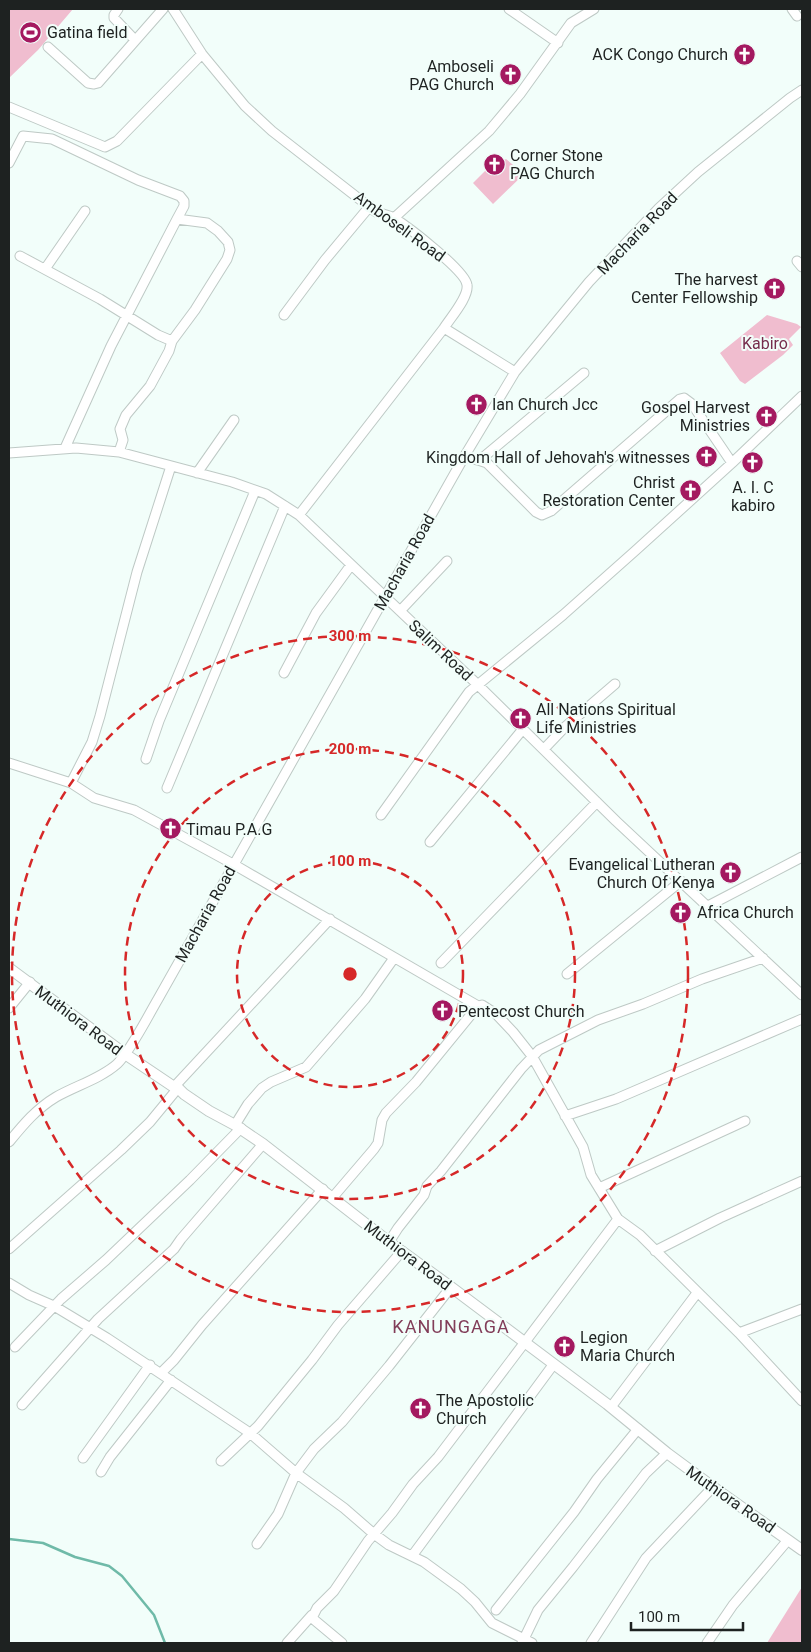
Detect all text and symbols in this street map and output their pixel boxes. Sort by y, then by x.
sports icon: Gatina field [19,20,43,44]
place label: Gatina field [47,23,128,42]
church icon: ACK Congo Church [732,42,756,66]
place label: ACK Congo Church [592,45,728,64]
place label: Amboseli PAG Church [409,57,494,94]
church icon: Amboseli PAG Church [498,63,522,87]
place label: Corner Stone PAG Church [510,146,603,183]
church icon: Corner Stone PAG Church [482,152,506,176]
street label: Amboseli Road [351,187,449,266]
street label: Macharia Road [593,188,681,279]
place label: The harvest Center Fellowship [631,270,758,307]
church icon: The harvest Center Fellowship [762,276,786,300]
park label: Kabiro [742,334,788,353]
church icon: Ian Church Jcc [464,392,488,416]
place label: Ian Church Jcc [492,395,598,414]
place label: Gospel Harvest Ministries [641,398,750,435]
church icon: Gospel Harvest Ministries [754,404,778,428]
church icon: Kingdom Hall of Jehovah's witnesses [694,445,718,469]
place label: Kingdom Hall of Jehovah's witnesses [426,448,690,467]
church icon: A. I. C kabiro [741,451,765,475]
place label: Christ Restoration Center [542,473,676,510]
place label: A. I. C kabiro [731,478,775,515]
church icon: Christ Restoration Center [679,479,703,503]
street label: Macharia Road [370,511,439,614]
street label: Salim Road [405,616,477,685]
text: 300 m [329,627,371,645]
place label: All Nations Spiritual Life Ministries [536,700,676,737]
church icon: All Nations Spiritual Life Ministries [508,706,532,730]
text: 200 m [329,740,371,758]
church icon: Timau P.A.G [158,817,182,841]
place label: Timau P.A.G [186,820,272,839]
text: 100 m [329,852,371,870]
place label: Evangelical Lutheran Church Of Kenya [568,855,715,892]
church icon: Evangelical Lutheran Church Of Kenya [719,861,743,885]
street label: Macharia Road [171,863,240,966]
church icon: Africa Church [669,900,693,924]
place label: Africa Church [697,903,794,922]
centre of rings [341,965,359,983]
street label: Muthiora Road [31,981,126,1059]
church icon: Pentecost Church [430,999,454,1023]
place label: Pentecost Church [458,1002,585,1021]
street label: Muthiora Road [360,1216,455,1294]
district label: KANUNGAGA [392,1316,510,1337]
place label: Legion Maria Church [580,1328,675,1365]
church icon: Legion Maria Church [552,1334,576,1358]
place label: The Apostolic Church [436,1391,534,1428]
church icon: The Apostolic Church [408,1397,432,1421]
street label: Muthiora Road [683,1462,779,1537]
scale bar [631,1600,744,1632]
text: 100 m [638,1608,680,1626]

